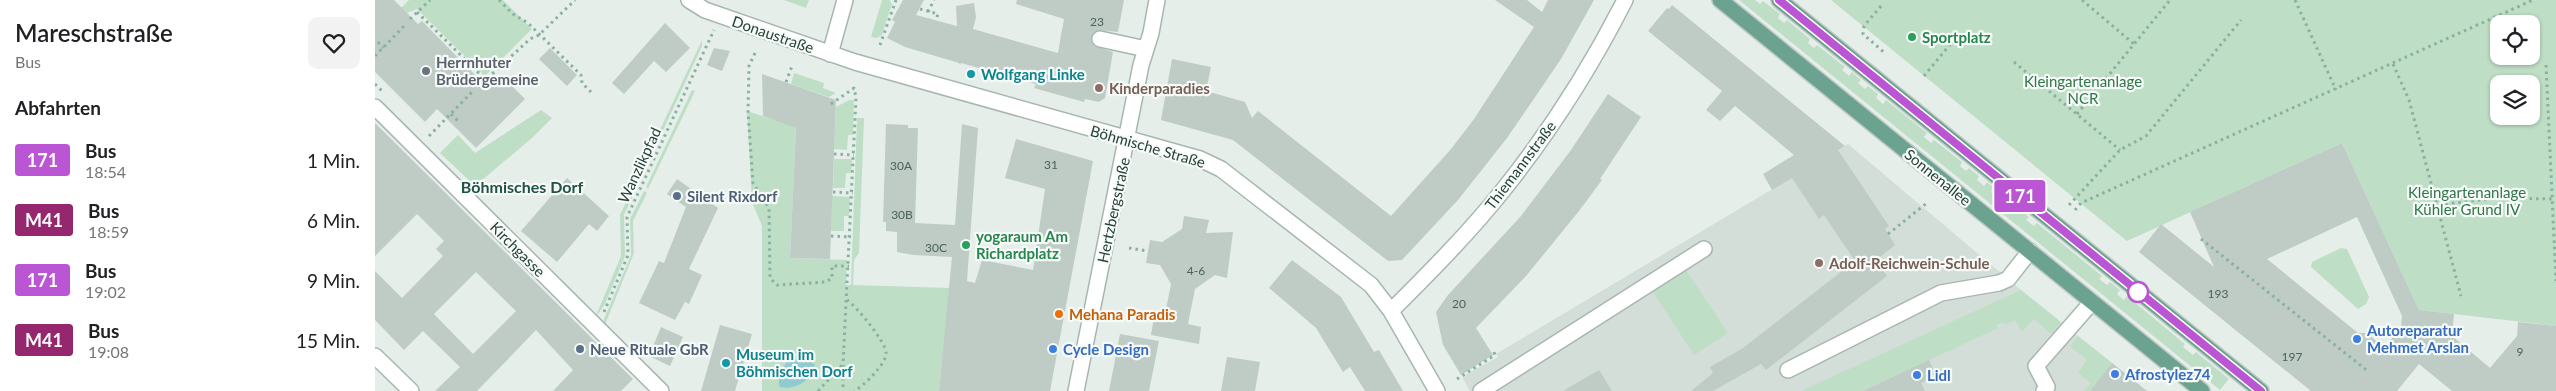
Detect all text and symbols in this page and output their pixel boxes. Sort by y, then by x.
street label: Donaustraße [730,12,816,56]
house number: 23 [1090,14,1104,29]
map controls [2490,15,2540,125]
button: locate [2490,15,2540,65]
button: heart [308,17,360,69]
text: Mareschstraße [15,18,173,47]
place label: Sportplatz [1922,28,1991,46]
marker: Sportplatz [1906,31,1918,43]
text: Bus [15,52,41,71]
place label: Herrnhuter Brüdergemeine [436,53,538,88]
marker: Herrnhuter Brüdergemeine [420,65,432,77]
place label: Wolfgang Linke [981,65,1085,83]
marker: Wolfgang Linke [965,68,977,80]
park label: Kleingartenanlage NCR [2024,72,2142,107]
button: layers [2490,75,2540,125]
place label: Kinderparadies [1109,79,1210,97]
marker: Kinderparadies [1093,82,1105,94]
text: Abfahrten [15,96,101,119]
street label: Thiemannstraße [1481,117,1559,213]
street label: Böhmische Straße [1088,121,1208,171]
street label: Wanzlikpfad [614,124,664,206]
text: Bus [85,139,116,162]
street label: Sonnenallee [1901,145,1975,209]
text: 171 [27,149,58,171]
text: 1 Min. [307,149,360,172]
street label: Hertzbergstraße [1093,155,1133,264]
house number: 31 [1044,157,1058,172]
house number: 30A [890,158,913,173]
text: 18:54 [85,162,126,181]
district label: Böhmisches Dorf [461,177,583,196]
line badge: 171 [1991,180,2049,212]
park label: Kleingartenanlage Kühler Grund IV [2408,183,2526,218]
text: 171 [2004,185,2036,207]
place label: Silent Rixdorf [687,187,778,205]
marker: Silent Rixdorf [671,190,683,202]
text: Bus [88,199,119,222]
house number: 30B [891,207,913,222]
text: M41 [25,209,63,231]
text: 6 Min. [307,209,360,232]
street label: Kirchgasse [487,218,549,280]
text: 18:59 [88,222,129,241]
place label: yogaraum Am Richardplatz [976,227,1068,262]
marker: yogaraum Am Richardplatz [960,239,972,251]
house number: 30C [925,240,947,255]
place label: Adolf-Reichwein-Schule [1828,254,1989,272]
marker: Adolf-Reichwein-Schule [1813,257,1825,269]
text: Bus [85,259,116,282]
house number: 4-6 [1187,263,1205,278]
text: 171 [27,269,58,291]
text: 9 Min. [307,269,360,292]
unlabelled marker [2127,281,2149,303]
text: 19:02 [85,282,126,301]
house number: 193 [2208,286,2228,301]
house number: 20 [1452,296,1466,311]
place label: Mehana Paradis [1069,305,1176,323]
marker: Mehana Paradis [1053,308,1065,320]
text: Bus [88,319,119,342]
place label: Autoreparatur Mehmet Arslan [2366,321,2469,356]
text: M41 [25,329,63,351]
text: 15 Min. [296,329,360,352]
marker: Autoreparatur Mehmet Arslan [2351,333,2363,345]
place label: Neue Rituale GbR [590,340,709,358]
place label: Cycle Design [1063,340,1149,358]
text: 19:08 [88,342,129,361]
marker: Neue Rituale GbR [574,343,586,355]
marker: Cycle Design [1047,343,1059,355]
house number: 9 [2517,344,2524,359]
place label: Museum im Böhmischen Dorf [736,345,853,380]
house number: 197 [2282,349,2302,364]
marker: Museum im Böhmischen Dorf [720,357,732,369]
place label: Afrostylez74 [2124,365,2211,383]
place label: Lidl [1927,366,1951,384]
marker: Afrostylez74 [2109,368,2121,380]
marker: Lidl [1911,369,1923,381]

